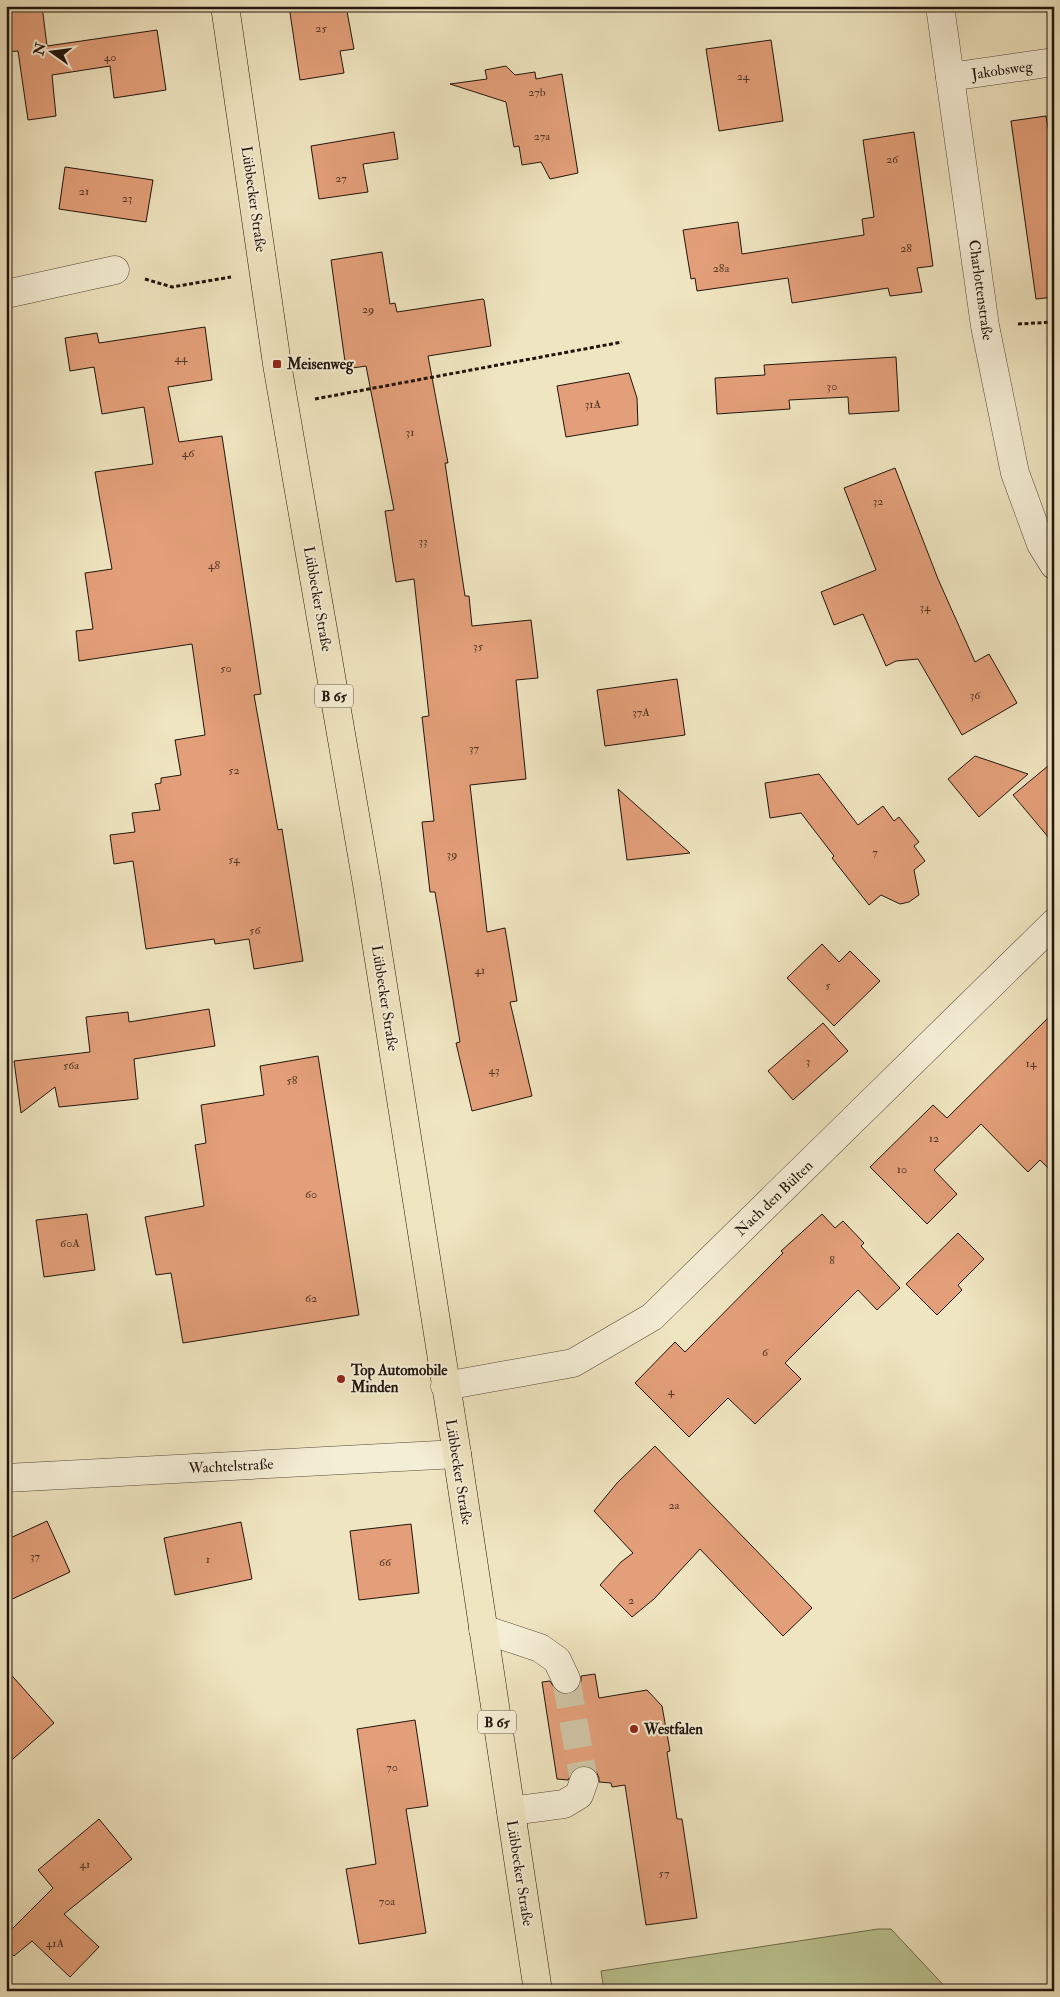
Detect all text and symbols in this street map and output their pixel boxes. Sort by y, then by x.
house number: 25 [315,21,327,36]
north arrow [28,28,78,78]
text: N [30,40,50,58]
house number: 40 [104,50,116,65]
street label: Jakobsweg [969,57,1035,85]
house number: 24 [737,69,750,84]
house number: 27b [528,85,546,100]
house number: 27a [534,129,551,144]
street label: Lübbecker Straße [237,145,270,253]
house number: 26 [886,152,899,167]
house number: 27 [335,171,347,186]
house number: 21 [79,184,89,199]
house number: 23 [122,191,132,206]
street label: Charlottenstraße [964,239,997,342]
house number: 28 [900,241,912,256]
house number: 28a [713,261,730,276]
house number: 29 [362,302,374,317]
house number: 44 [175,351,188,366]
place label: Meisenweg [286,355,354,375]
marker: Meisenweg [271,358,283,370]
house number: 30 [827,379,837,394]
house number: 31A [585,397,602,412]
house number: 31 [406,425,414,440]
house number: 46 [182,446,195,461]
house number: 32 [873,494,883,509]
house number: 33 [418,534,428,549]
street label: Lübbecker Straße [299,545,336,653]
house number: 48 [208,558,220,573]
house number: 34 [919,600,931,615]
house number: 35 [473,639,484,654]
house number: 50 [220,661,232,676]
road number: B 65 [315,684,353,708]
house number: 36 [970,688,981,703]
house number: 37A [632,705,650,720]
house number: 37 [469,741,480,756]
house number: 52 [228,763,240,778]
house number: 7 [872,845,878,860]
house number: 39 [447,847,457,862]
house number: 54 [228,852,240,867]
house number: 56 [249,923,262,938]
street label: Lübbecker Straße [367,944,402,1052]
house number: 41 [475,963,485,978]
house number: 5 [825,978,831,993]
house number: 3 [806,1054,810,1069]
house number: 14 [1026,1056,1037,1071]
house number: 56a [63,1058,80,1073]
house number: 43 [488,1063,500,1078]
house number: 58 [287,1073,298,1088]
house number: 12 [929,1131,939,1146]
street label: Nach den Bülten [731,1156,817,1240]
house number: 10 [897,1162,907,1177]
house number: 60 [305,1187,317,1202]
house number: 60A [60,1236,80,1251]
house number: 8 [829,1253,835,1268]
house number: 62 [305,1291,317,1306]
house number: 6 [762,1345,769,1360]
place label: Top Automobile Minden [350,1361,448,1397]
marker: Top Automobile Minden [335,1373,347,1385]
house number: 4 [668,1384,675,1399]
street label: Lübbecker Straße [441,1418,476,1526]
street label: Wachtelstraße [187,1455,274,1478]
house number: 2a [668,1498,681,1513]
house number: 37 [30,1549,41,1564]
house number: 1 [206,1552,210,1567]
house number: 66 [379,1555,392,1570]
house number: 2 [628,1593,634,1608]
road number: B 65 [478,1710,516,1734]
place label: Westfalen [643,1720,703,1739]
marker: Westfalen [628,1723,640,1735]
house number: 70 [386,1760,398,1775]
street label: Lübbecker Straße [502,1819,537,1927]
house number: 41 [80,1857,90,1872]
house number: 57 [659,1866,670,1881]
house number: 70a [379,1894,396,1909]
house number: 41A [46,1936,65,1951]

